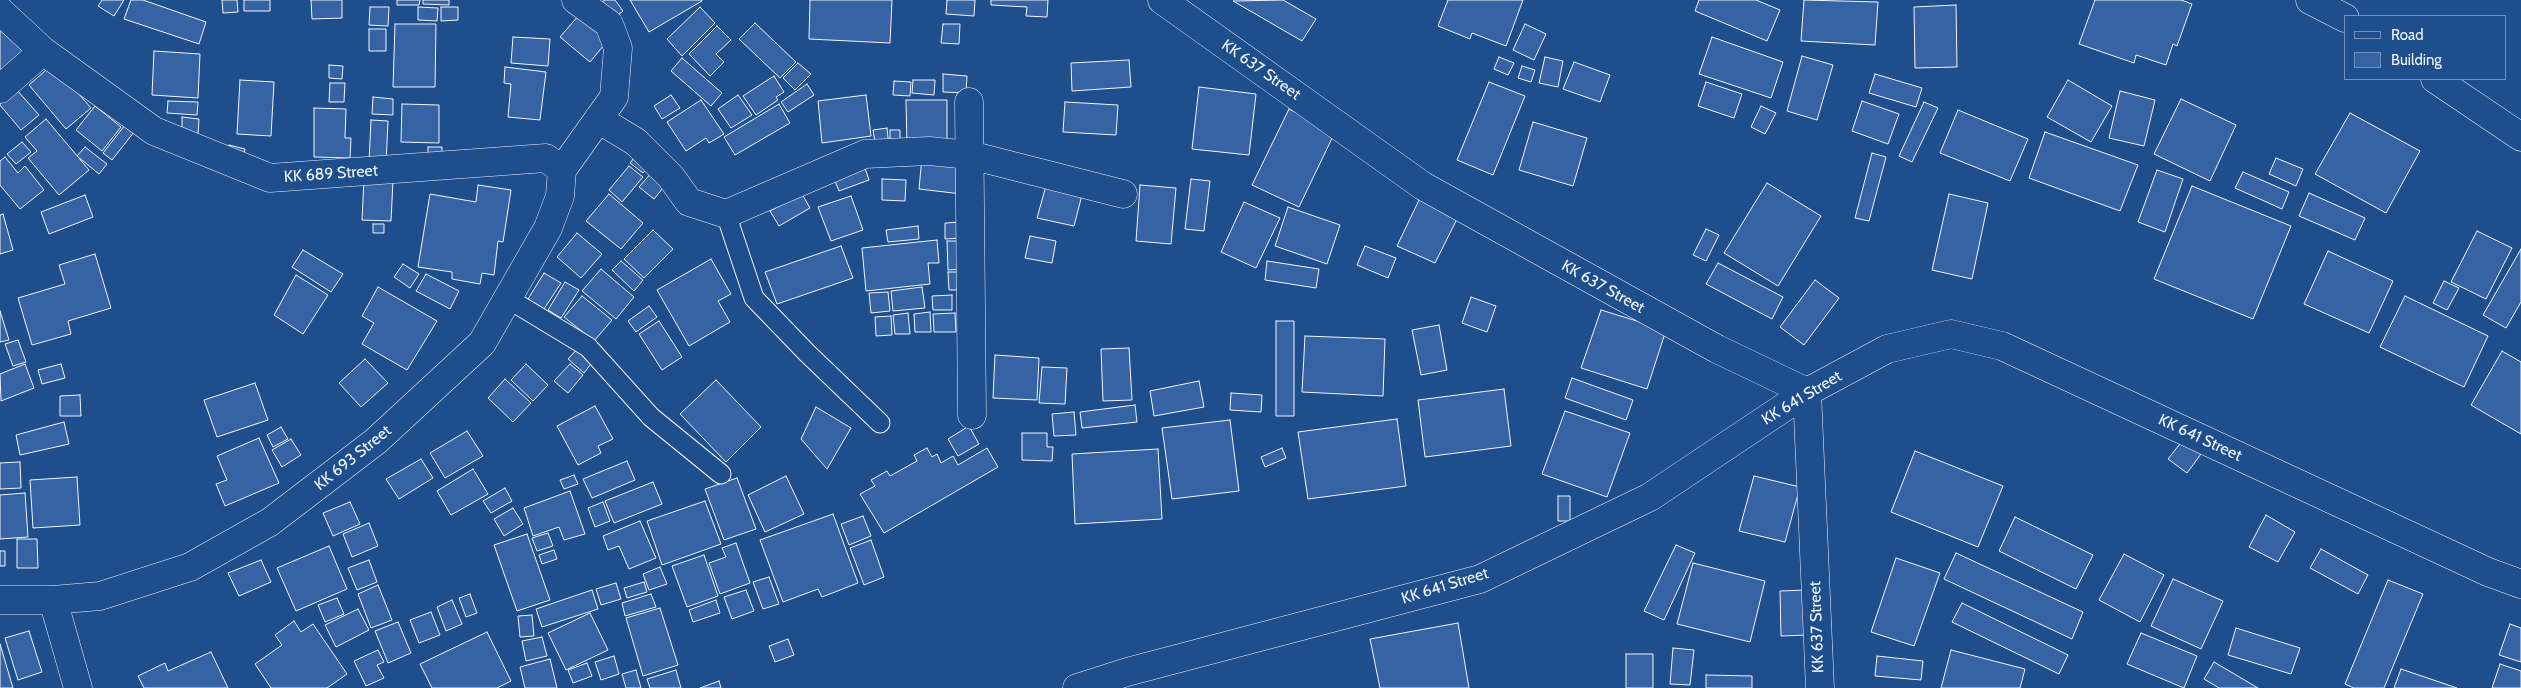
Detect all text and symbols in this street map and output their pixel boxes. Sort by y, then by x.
legend [2344,15,2506,80]
text: Road [2391,26,2424,44]
street label: KK 637 Street [1218,36,1304,104]
text: Building [2391,51,2442,69]
street label: KK 689 Street [283,161,379,187]
street label: KK 637 Street [1558,256,1648,318]
street label: KK 641 Street [1758,367,1846,429]
street label: KK 641 Street [2155,410,2245,466]
street label: KK 693 Street [311,421,395,495]
street label: KK 641 Street [1399,564,1491,608]
street label: KK 637 Street [1806,581,1828,673]

